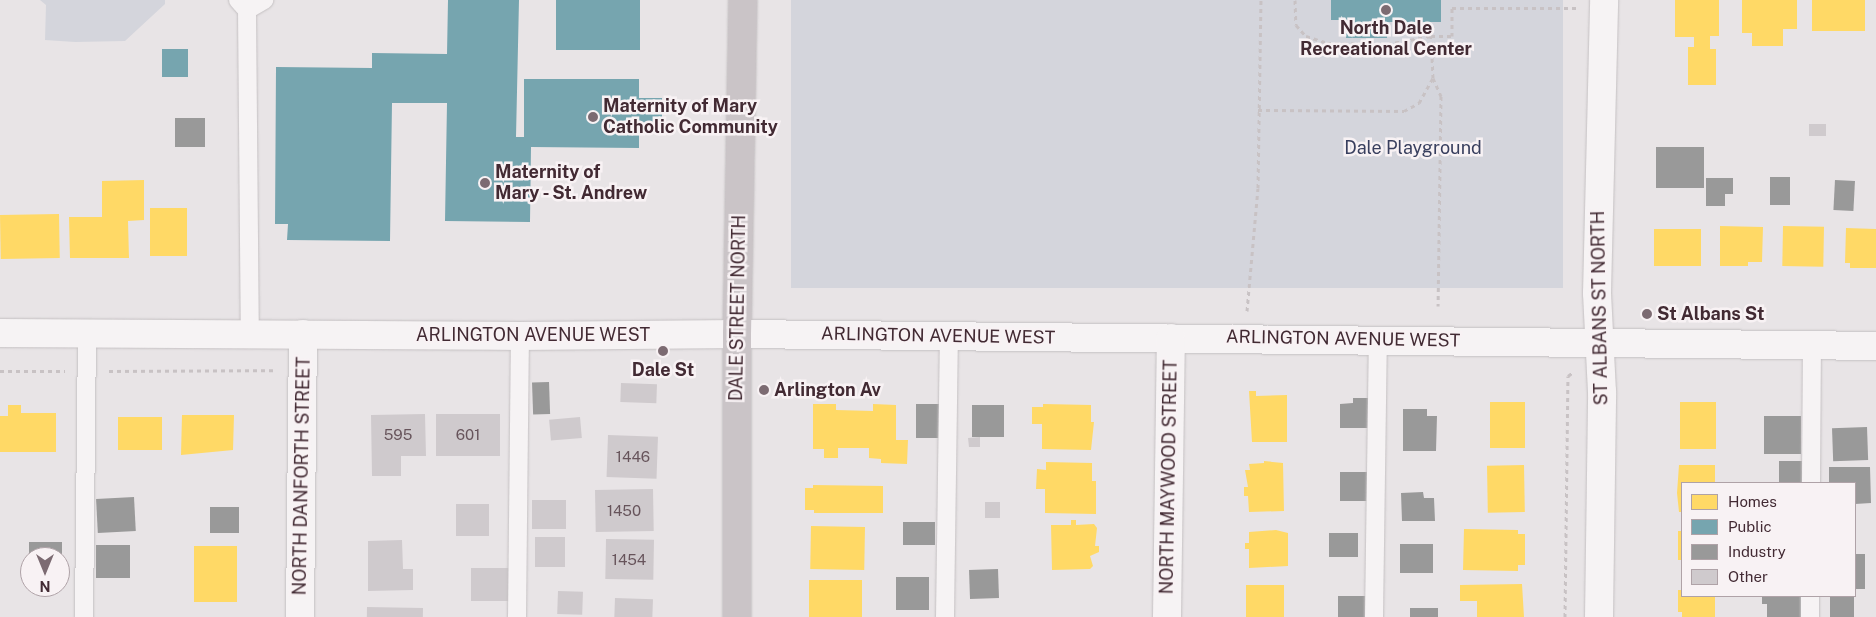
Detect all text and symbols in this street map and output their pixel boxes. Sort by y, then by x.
marker: North Dale Recreational Center [1380,4,1392,16]
place label: North Dale Recreational Center [1300,18,1472,60]
place label: Maternity of Mary Catholic Community [603,96,778,138]
marker: Maternity of Mary Catholic Community [587,111,599,123]
park label: Dale Playground [1344,137,1482,159]
place label: Maternity of Mary - St. Andrew [495,162,650,204]
marker: Maternity of Mary - St. Andrew [479,177,491,189]
street label: ST ALBANS ST NORTH [1588,210,1612,406]
street label: DALE STREET NORTH [726,215,750,401]
place label: St Albans St [1657,303,1765,325]
marker: St Albans St [1641,308,1653,320]
street label: ARLINGTON AVENUE WEST [820,323,1056,349]
street label: ARLINGTON AVENUE WEST [416,324,650,346]
street label: ARLINGTON AVENUE WEST [1225,326,1461,352]
marker: Dale St [657,345,669,357]
street label: NORTH DANFORTH STREET [289,356,315,596]
place label: Dale St [632,359,694,381]
street label: NORTH MAYWOOD STREET [1156,359,1182,595]
place label: Arlington Av [774,379,881,401]
marker: Arlington Av [758,384,770,396]
house number: 595 [384,426,412,444]
house number: 601 [456,426,480,444]
house number: 1446 [616,448,650,466]
legend [1681,482,1856,597]
text: Homes [1728,493,1777,510]
house number: 1450 [607,502,641,520]
text: Public [1728,518,1772,535]
text: Industry [1728,543,1786,560]
north arrow [20,547,70,597]
house number: 1454 [612,551,646,569]
text: Other [1728,568,1768,585]
text: N [40,578,50,594]

